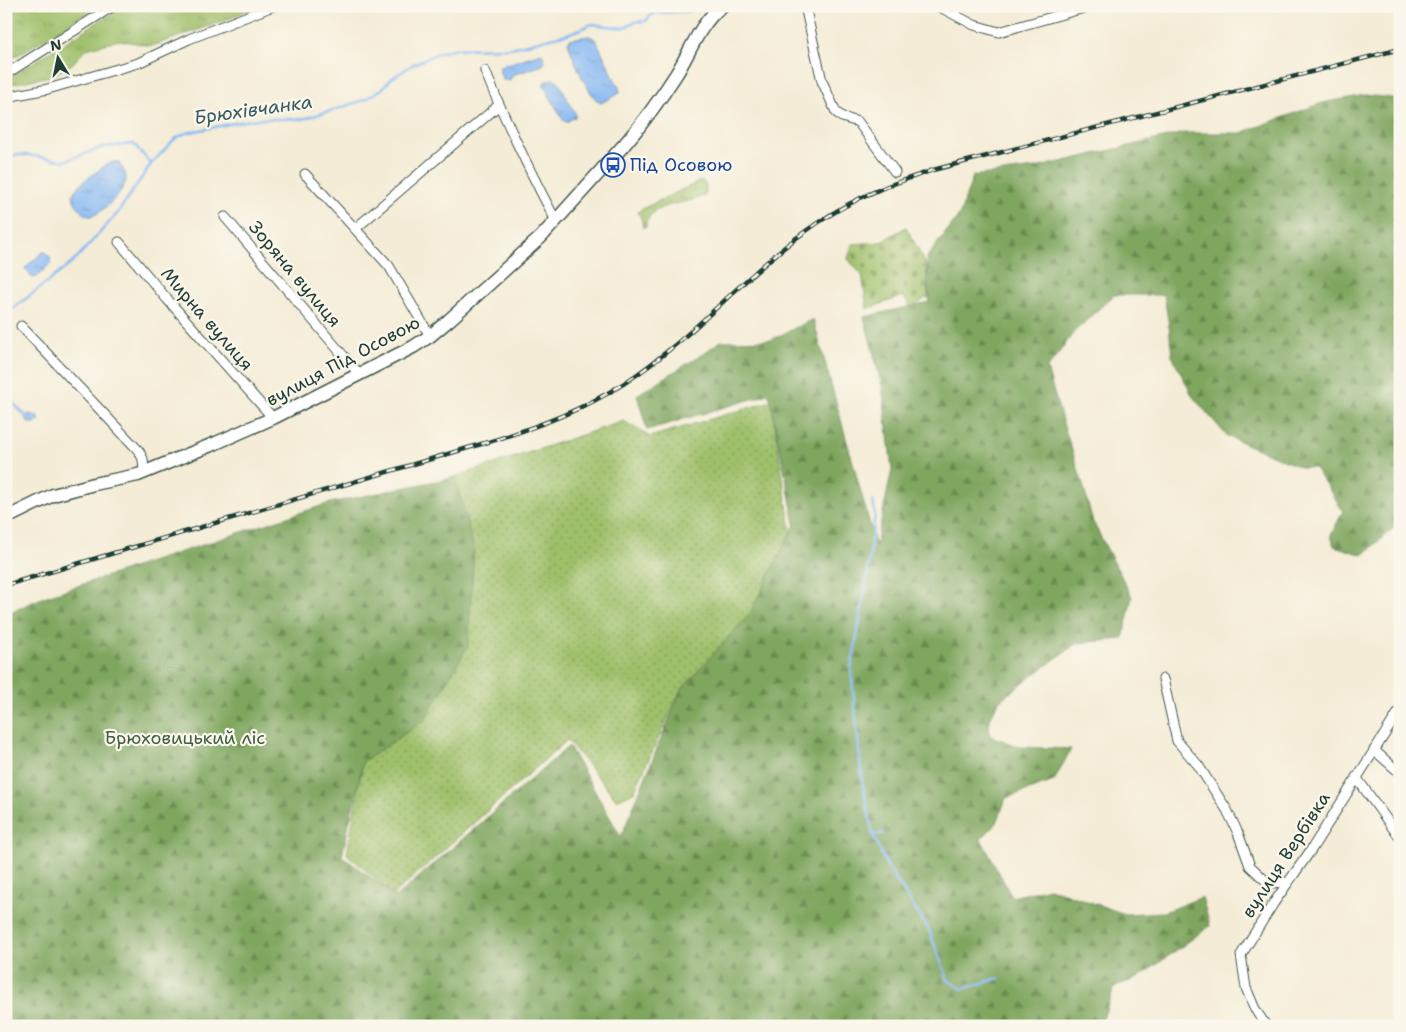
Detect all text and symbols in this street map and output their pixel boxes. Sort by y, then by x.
north arrow [32,32,82,82]
text: N [49,35,63,55]
water label: Брюхівчанка [192,89,314,130]
bus stop icon: Під Осовою [600,152,626,178]
place label: Під Осовою [630,153,732,177]
street label: Зоряна вулиця [243,216,347,332]
street label: Мирна вулиця [155,262,259,376]
street label: вулиця Під Осовою [262,310,424,412]
park label: Брюховицький ліс [105,726,265,750]
street label: вулиця Вербівка [1236,787,1336,923]

